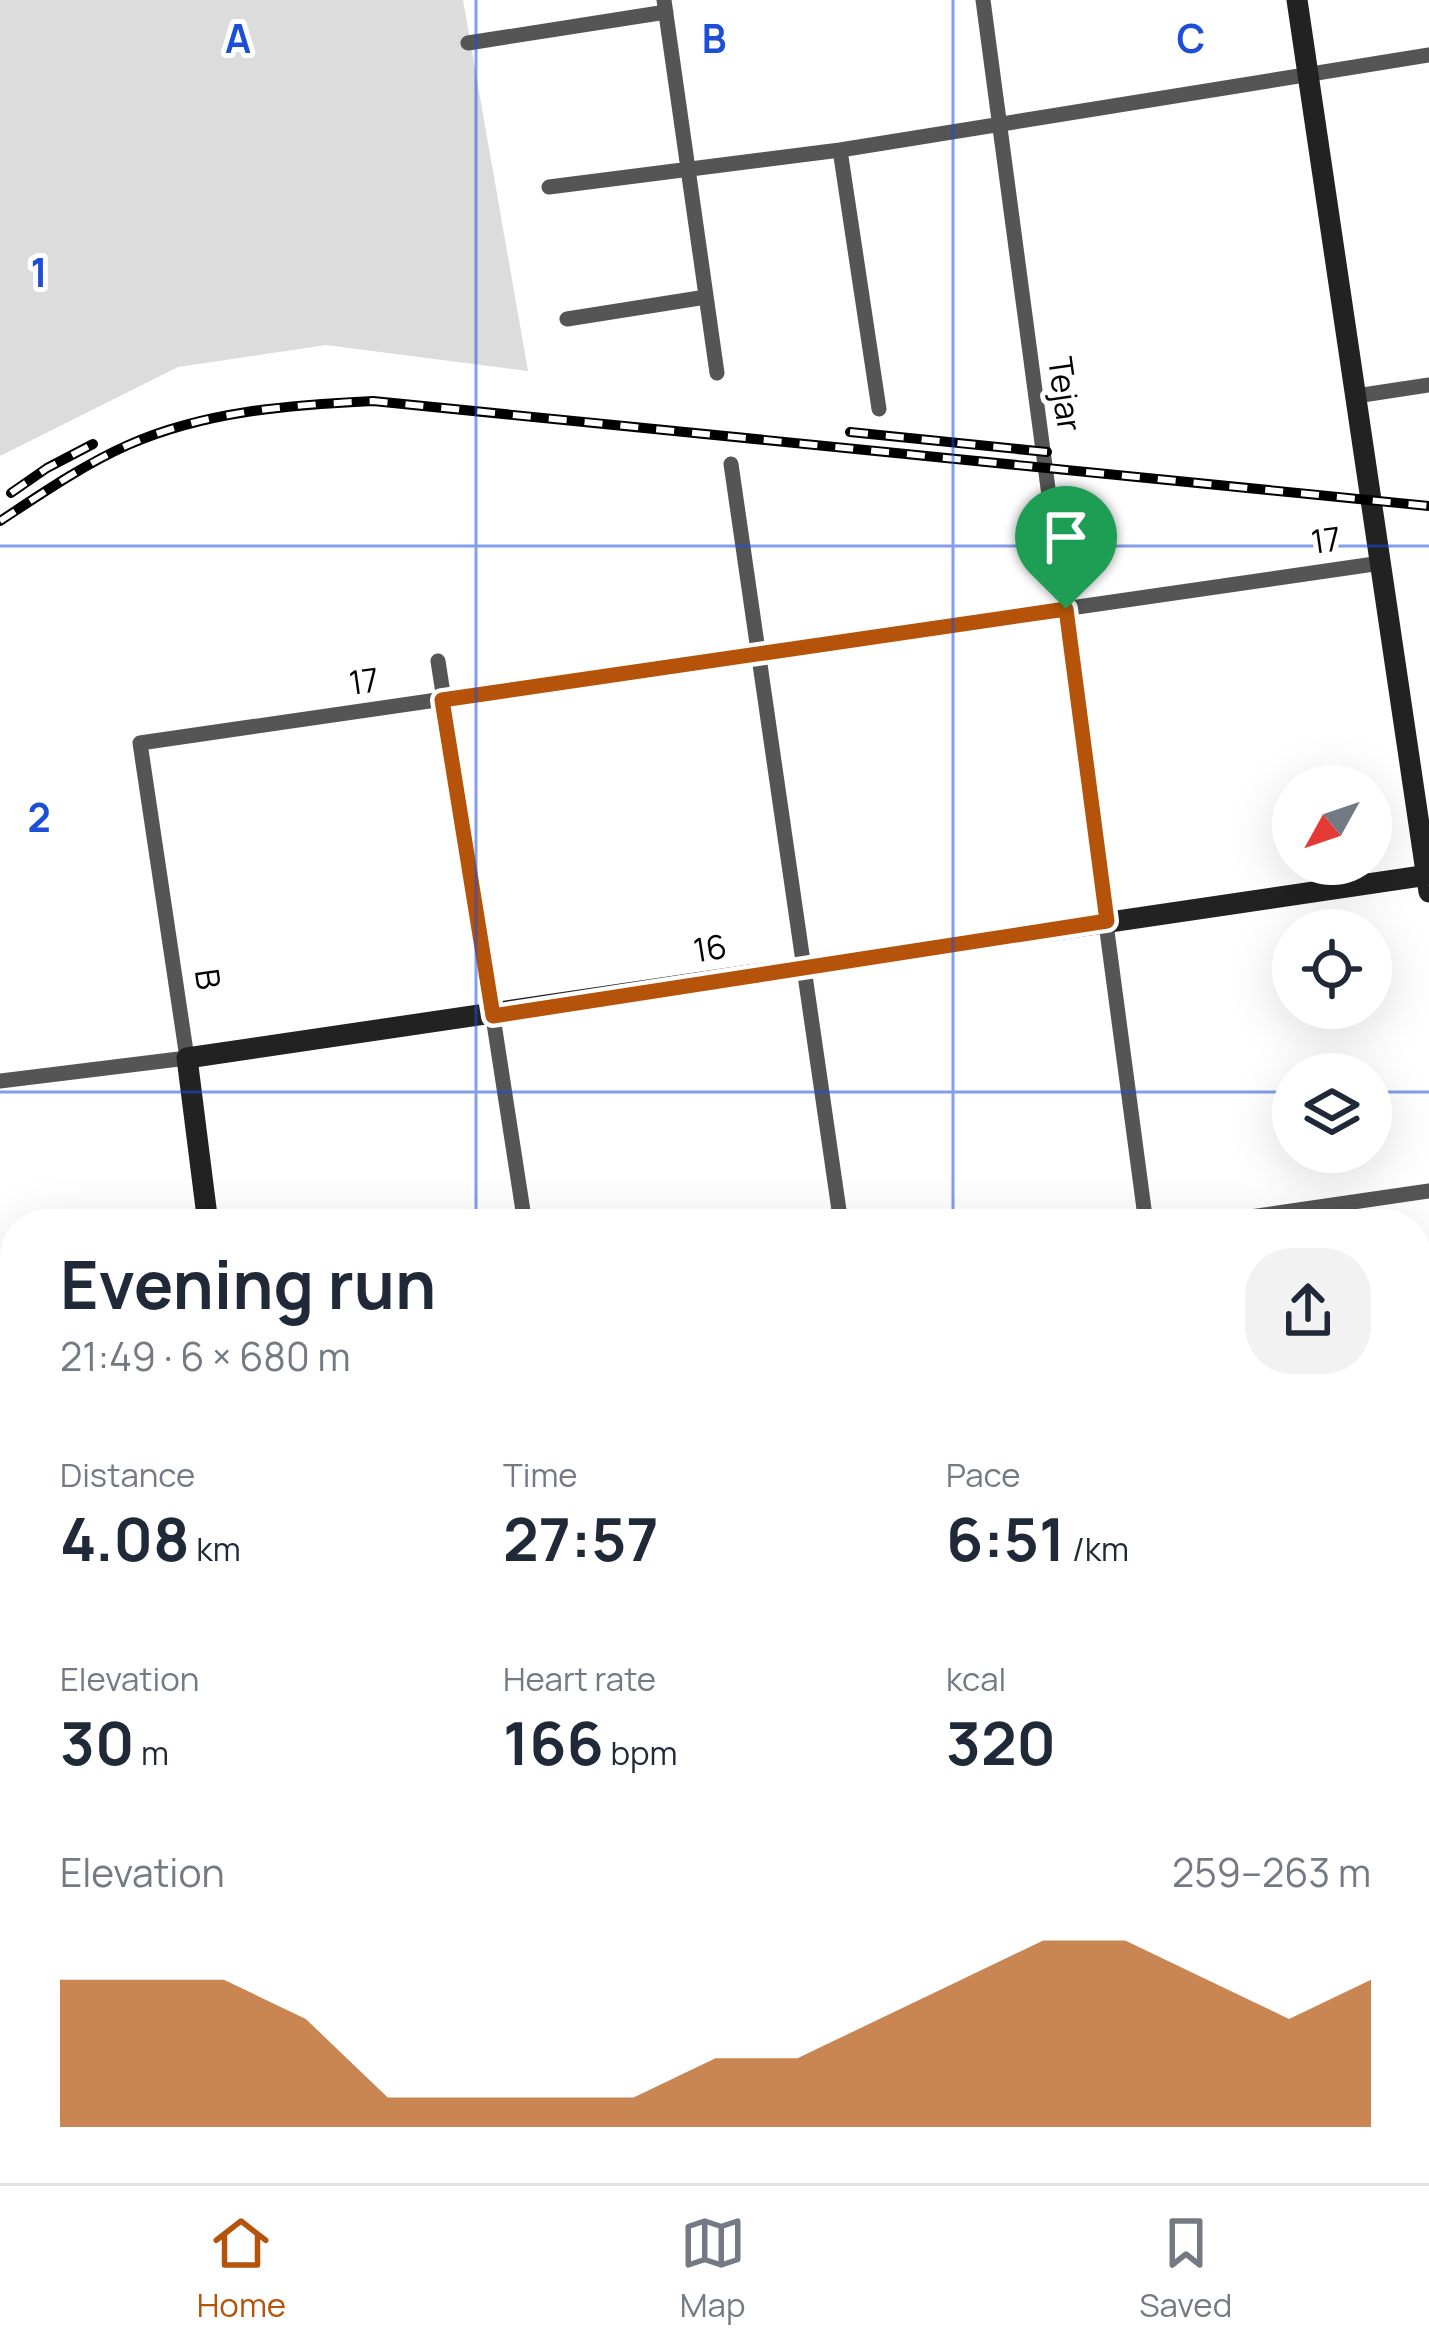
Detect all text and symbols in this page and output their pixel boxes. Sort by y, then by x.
text: A [225,11,251,65]
text: B [702,11,726,65]
text: C [1177,11,1205,65]
text: 1 [30,245,48,299]
street label: Tejar [1038,354,1093,434]
pin [1015,486,1117,609]
icon: arrive [1033,504,1099,570]
street label: 17 [1308,515,1344,564]
street label: 17 [346,656,382,705]
north arrow [1272,765,1392,885]
map controls [1272,765,1392,1173]
text: 2 [27,790,51,844]
button: locate [1272,909,1392,1029]
street label: 16 [690,923,730,972]
street label: B [185,966,232,992]
button: layers [1272,1053,1392,1173]
text: Evening run [60,1239,436,1329]
button: share [1245,1248,1371,1374]
text: 21:49 · 6 × 680 m [60,1329,351,1383]
text: Distance [60,1452,195,1497]
text: Time [503,1452,578,1497]
text: Pace [946,1452,1021,1497]
text: 4.08 [60,1497,190,1579]
text: 27:57 [503,1497,658,1579]
text: 6:51 [946,1497,1065,1579]
text: km [190,1526,241,1571]
text: /km [1065,1526,1129,1571]
text: Elevation [60,1656,199,1701]
text: Heart rate [503,1656,656,1701]
text: kcal [946,1656,1006,1701]
text: 30 [60,1701,134,1783]
text: 166 [503,1701,604,1783]
text: 320 [946,1701,1056,1783]
text: m [134,1730,169,1775]
text: bpm [604,1730,678,1775]
text: Elevation [60,1845,225,1899]
text: 259–263 m [1172,1845,1371,1899]
tab: Home [197,2210,286,2327]
tab: Map [680,2210,746,2327]
tab: Saved [1139,2210,1232,2327]

